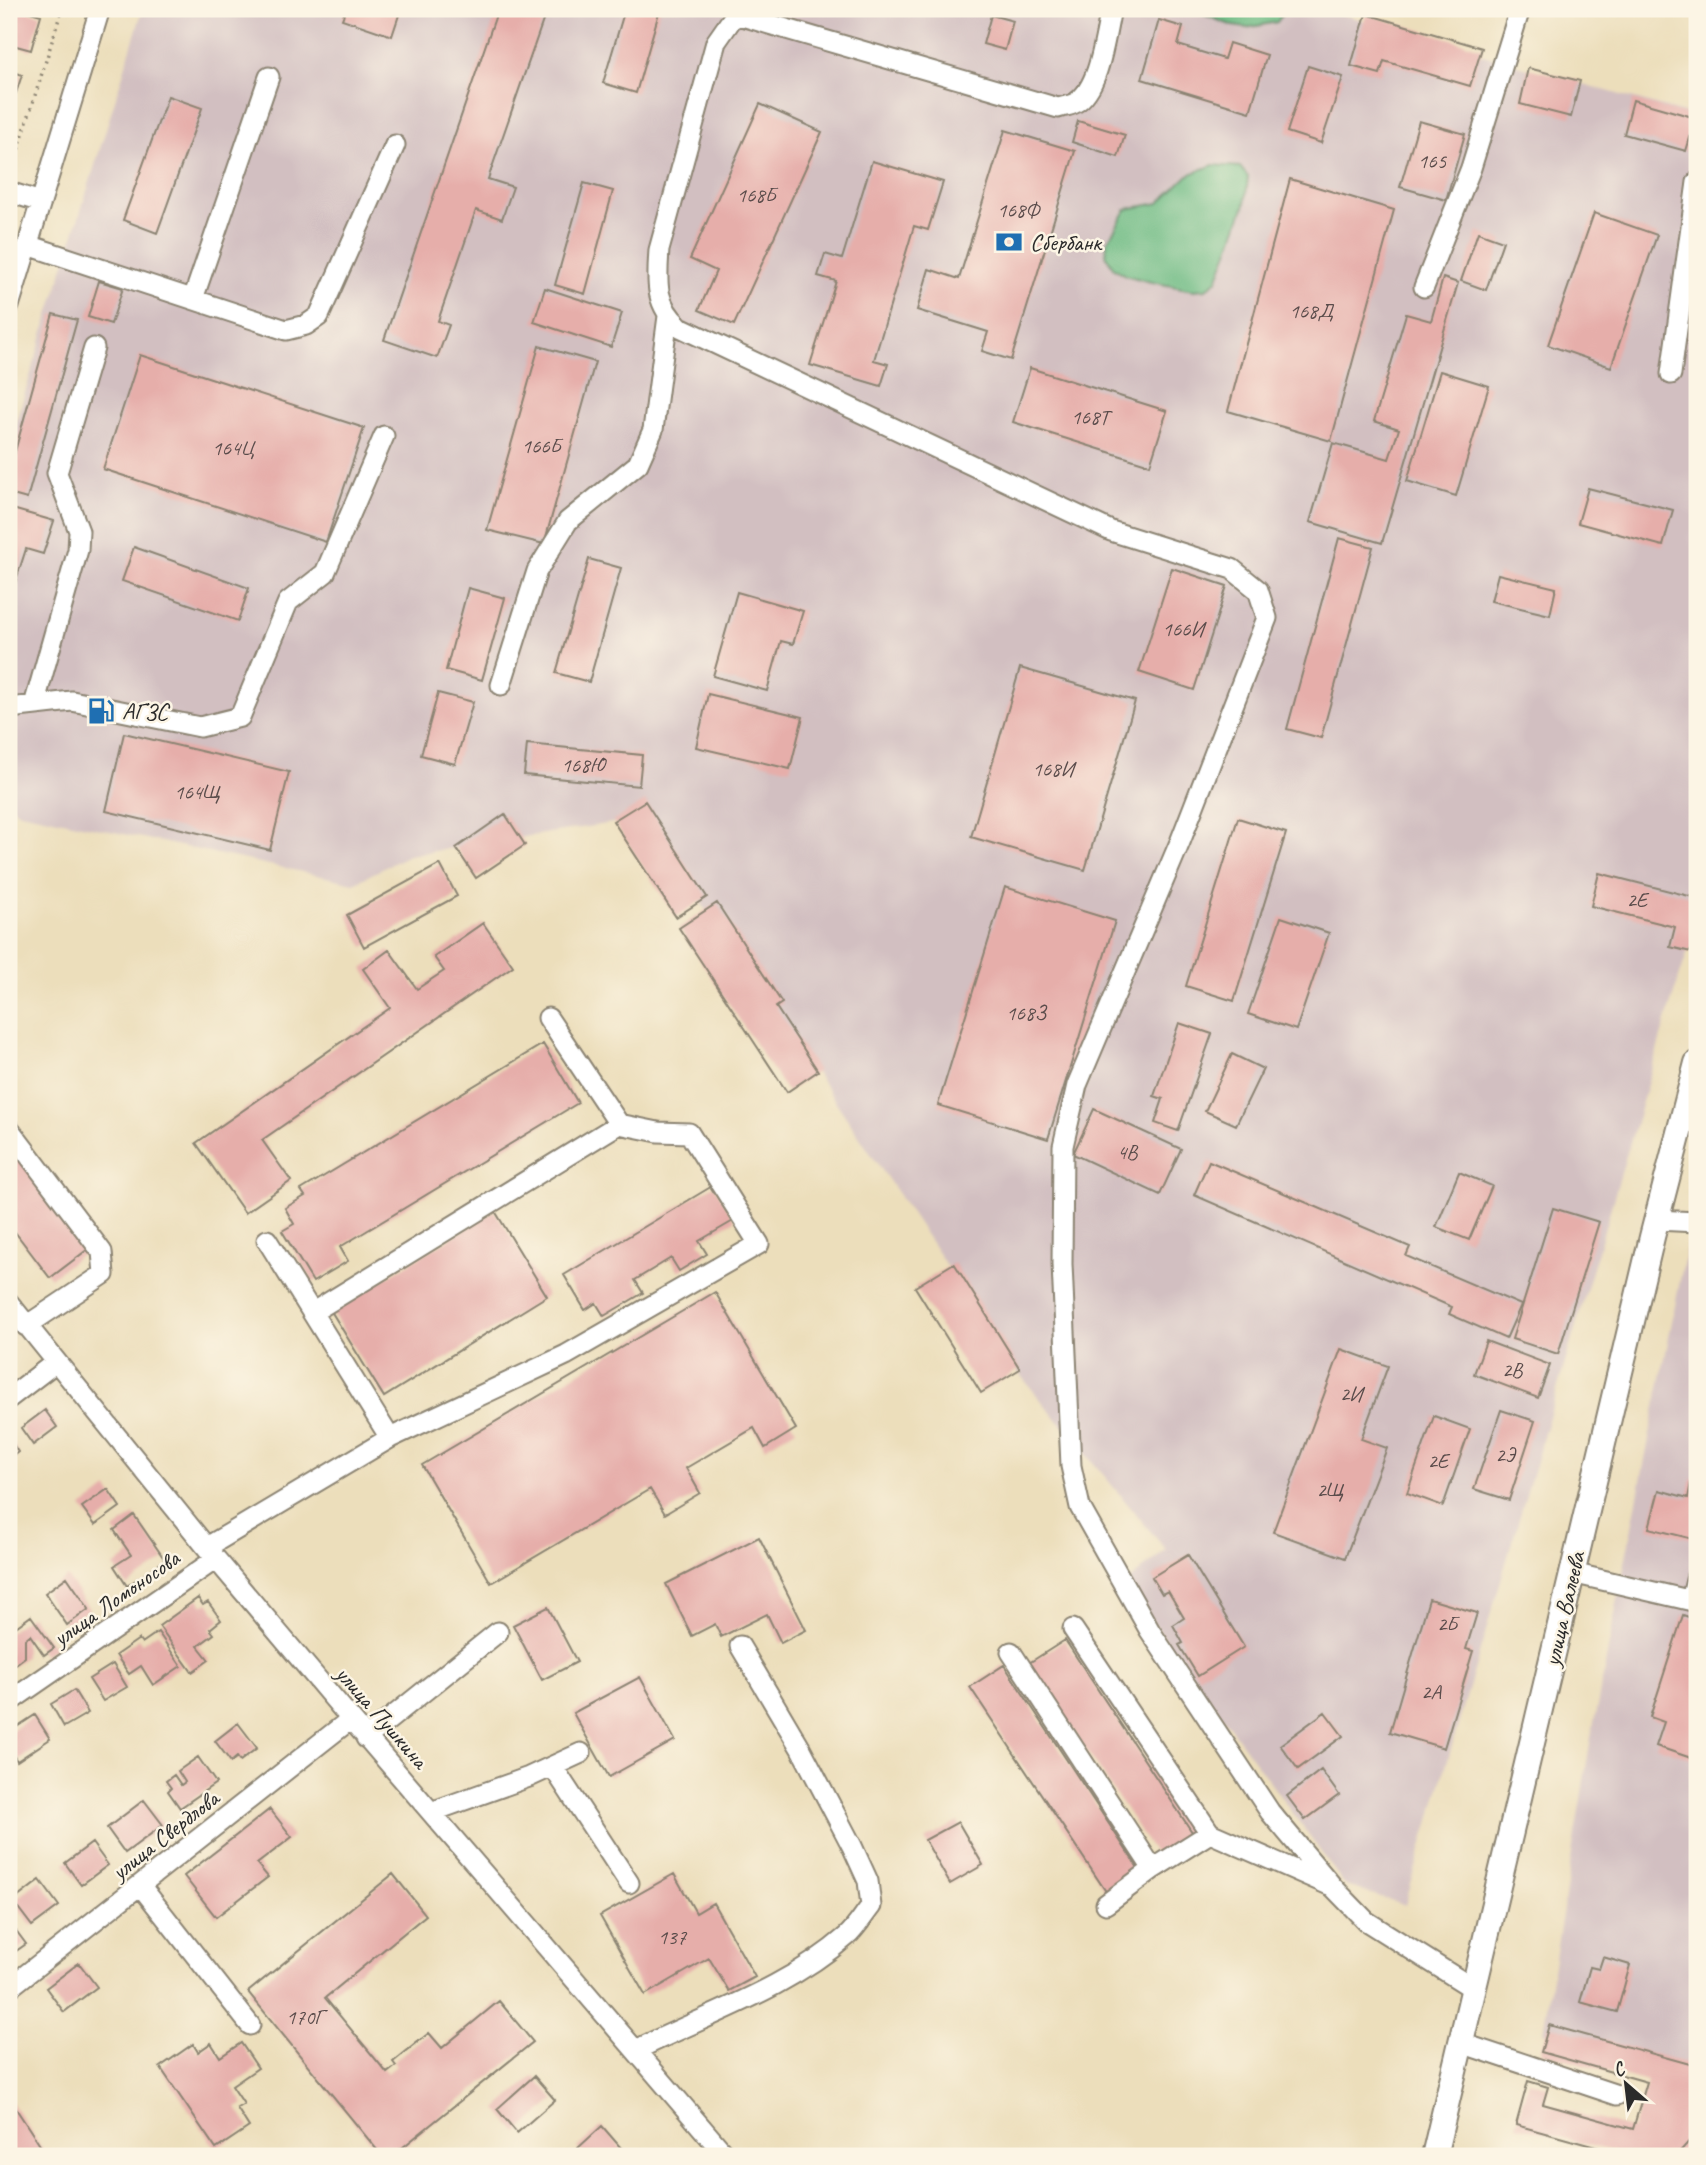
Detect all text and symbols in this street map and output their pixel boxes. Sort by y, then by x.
house number: 165 [1418,148,1448,174]
house number: 168Б [736,182,779,208]
house number: 168Ф [997,197,1041,223]
bank icon: Сбербанк [994,227,1024,257]
place label: Сбербанк [1030,227,1103,257]
house number: 168Д [1289,298,1335,324]
house number: 168Т [1071,404,1113,430]
house number: 166Б [521,433,564,459]
house number: 164Ц [212,435,256,461]
house number: 166И [1162,616,1208,642]
fuel station icon: АГЗС [86,696,116,726]
place label: АГЗС [122,696,170,726]
house number: 168Ю [561,752,608,778]
house number: 168И [1032,756,1078,782]
house number: 164Щ [174,779,221,805]
house number: 2Е [1627,887,1650,913]
house number: 168З [1006,1000,1047,1026]
house number: 4В [1117,1139,1139,1165]
house number: 2В [1502,1357,1524,1383]
house number: 2И [1340,1381,1366,1407]
house number: 2Э [1495,1442,1517,1468]
house number: 2Е [1428,1448,1451,1474]
house number: 2Щ [1316,1477,1345,1503]
street label: улица Ломоносова [45,1542,186,1654]
street label: улица Валеева [1536,1547,1592,1671]
house number: 2Б [1437,1611,1460,1637]
street label: улица Пушкина [328,1658,436,1776]
house number: 2А [1421,1679,1442,1705]
street label: улица Свердлова [104,1782,227,1888]
house number: 137 [658,1924,688,1950]
house number: 170Г [286,2004,328,2030]
north arrow [1590,2050,1660,2120]
text: С [1609,2056,1631,2083]

